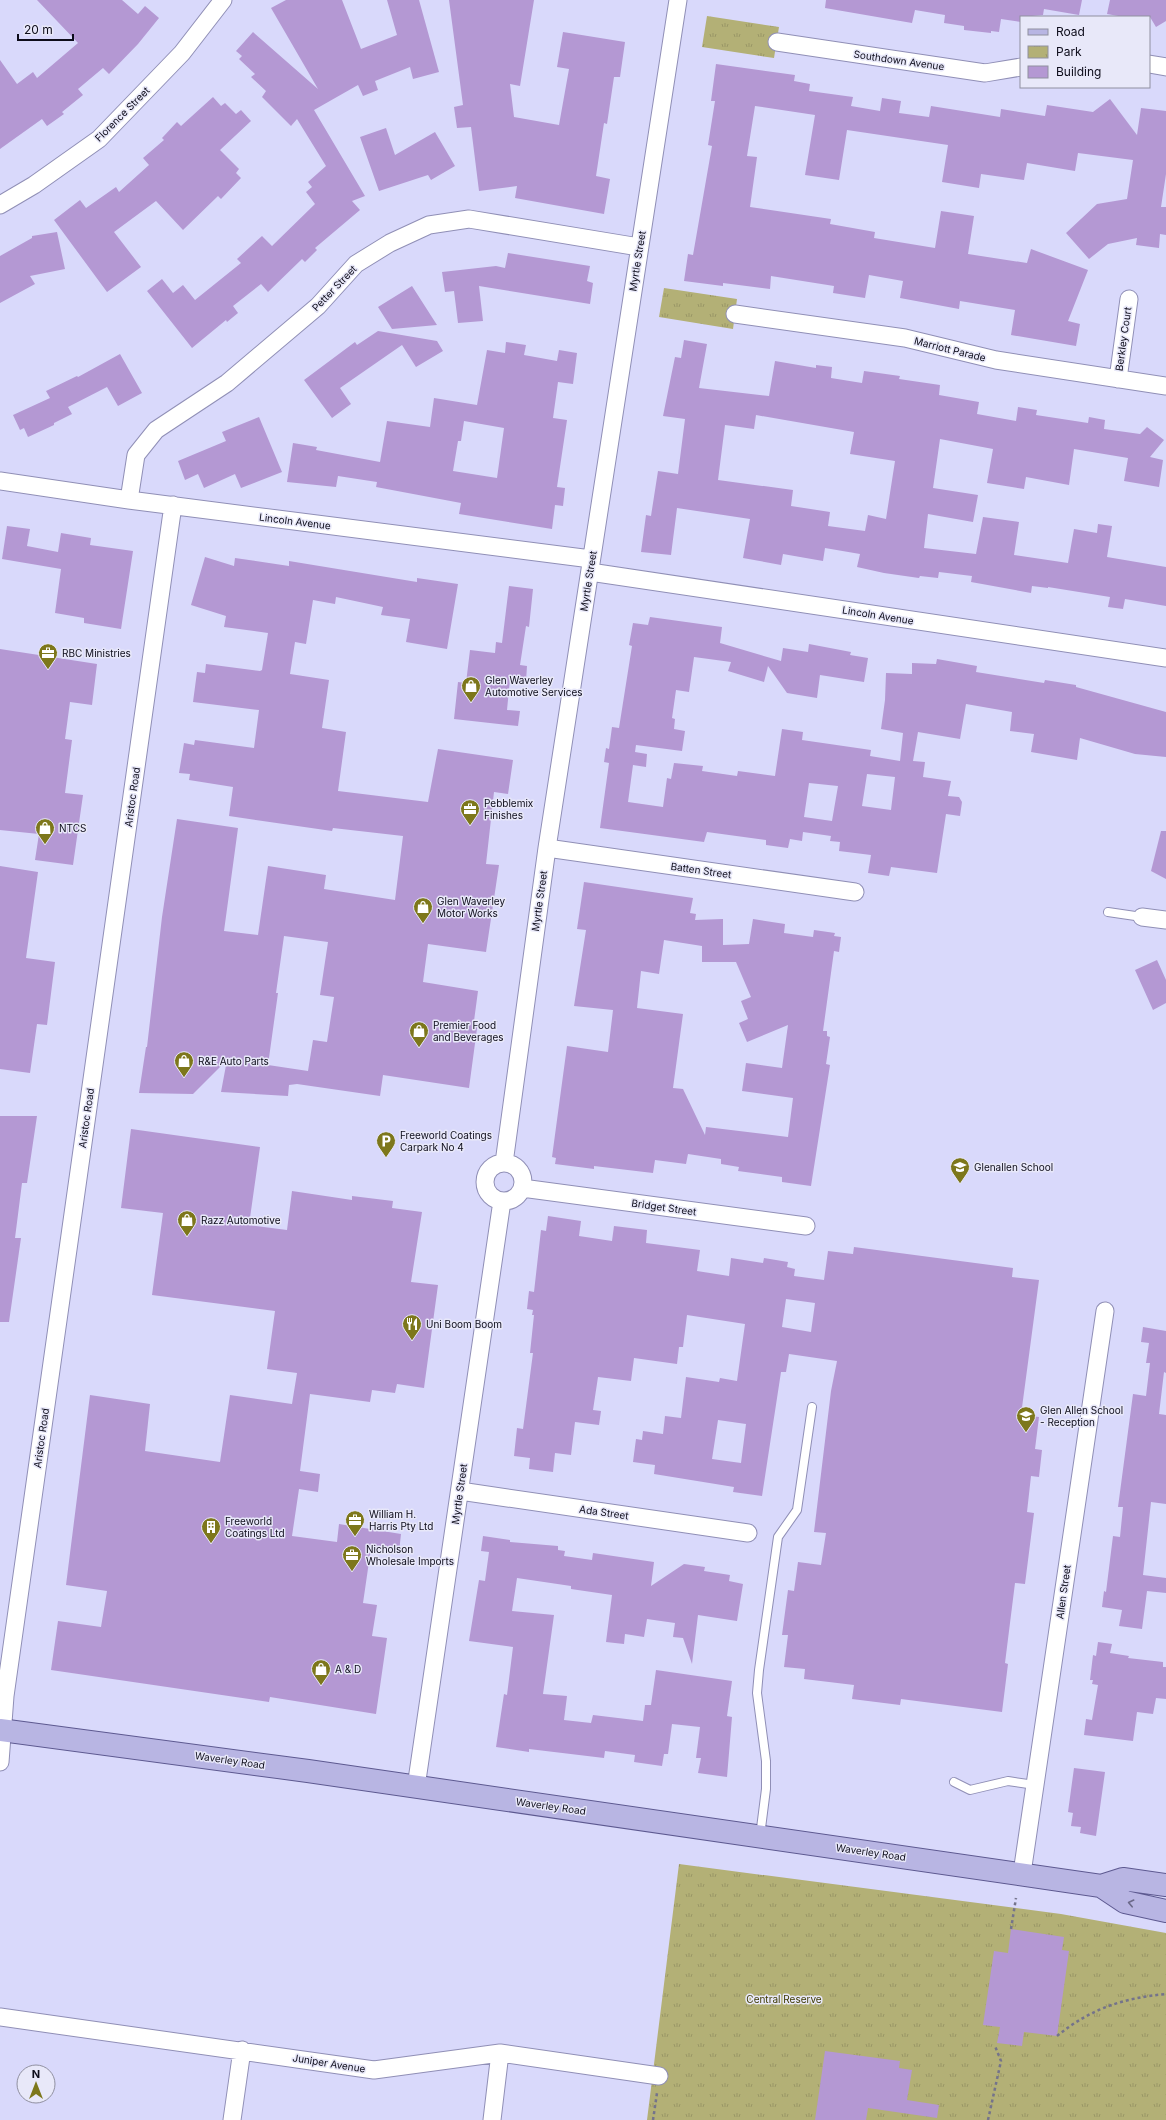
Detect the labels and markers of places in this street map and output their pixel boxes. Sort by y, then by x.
office icon: RBC Ministries [37,642,59,670]
place label: RBC Ministries [62,647,131,659]
place label: Glen Waverley Automotive Services [485,674,583,698]
shop icon: Glen Waverley Automotive Services [460,675,482,703]
place label: Pebblemix Finishes [484,797,534,821]
office icon: Pebblemix Finishes [459,798,481,826]
shop icon: NTCS [34,817,56,845]
place label: NTCS [59,822,86,834]
place label: Glen Waverley Motor Works [437,895,505,919]
shop icon: Glen Waverley Motor Works [412,896,434,924]
place label: Premier Food and Beverages [433,1019,504,1043]
shop icon: Premier Food and Beverages [408,1020,430,1048]
shop icon: R&E Auto Parts [173,1050,195,1078]
place label: R&E Auto Parts [198,1055,269,1067]
place label: Freeworld Coatings Carpark No 4 [400,1129,492,1153]
parking icon: Freeworld Coatings Carpark No 4 [375,1130,397,1158]
school or university icon: Glenallen School [949,1156,971,1184]
place label: Glenallen School [974,1161,1053,1173]
shop icon: Razz Automotive [176,1209,198,1237]
place label: Razz Automotive [201,1214,281,1226]
restaurant icon: Uni Boom Boom [401,1313,423,1341]
place label: Uni Boom Boom [426,1318,502,1330]
place label: Glen Allen School - Reception [1040,1404,1123,1428]
school or university icon: Glen Allen School - Reception [1015,1405,1037,1433]
place label: William H. Harris Pty Ltd [369,1508,433,1532]
office icon: William H. Harris Pty Ltd [344,1509,366,1537]
place label: Freeworld Coatings Ltd [225,1515,285,1539]
building icon: Freeworld Coatings Ltd [200,1516,222,1544]
place label: Nicholson Wholesale Imports [366,1543,454,1567]
office icon: Nicholson Wholesale Imports [341,1544,363,1572]
shop icon: A & D [310,1658,332,1686]
place label: A & D [335,1663,361,1675]

